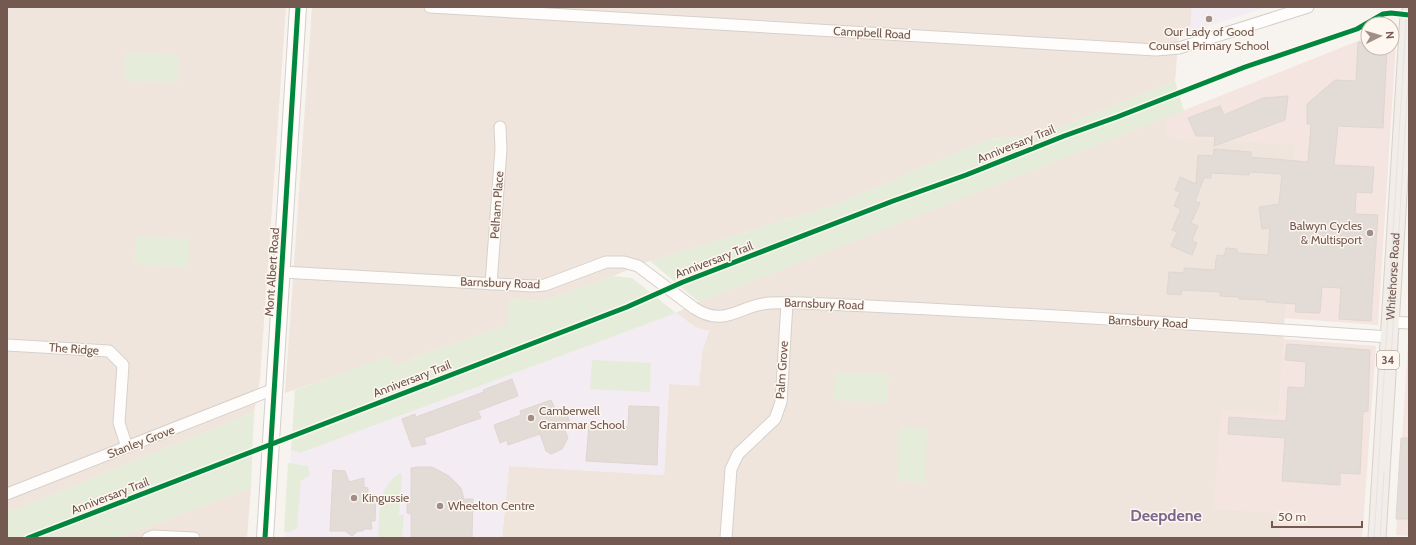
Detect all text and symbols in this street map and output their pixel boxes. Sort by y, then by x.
marker: Our Lady of Good Counsel Primary School [1204,14,1214,24]
north arrow [1360,16,1400,56]
street label: Campbell Road [833,23,911,42]
place label: Our Lady of Good Counsel Primary School [1149,24,1269,53]
text: N [1383,31,1397,40]
street label: Anniversary Trail [975,121,1057,166]
street label: Pelham Place [487,170,506,239]
place label: Balwyn Cycles & Multisport [1290,218,1362,247]
street label: Mont Albert Road [261,227,282,317]
marker: Balwyn Cycles & Multisport [1365,228,1375,238]
street label: Whitehorse Road [1382,232,1403,321]
street label: Anniversary Trail [673,238,755,281]
street label: Barnsbury Road [460,274,540,291]
street label: Barnsbury Road [784,295,864,312]
street label: Barnsbury Road [1108,312,1188,331]
street label: The Ridge [48,339,100,358]
street label: Palm Grove [772,340,791,400]
road number: 34 [1377,351,1399,369]
street label: Anniversary Trail [371,357,453,400]
place label: Camberwell Grammar School [539,403,625,432]
marker: Camberwell Grammar School [526,413,536,423]
street label: Stanley Grove [105,422,177,461]
street label: Anniversary Trail [69,474,151,517]
place label: Kingussie [362,490,409,505]
marker: Kingussie [349,493,359,503]
place label: Wheelton Centre [448,498,535,513]
marker: Wheelton Centre [435,501,445,511]
scale bar [1272,503,1362,529]
district label: Deepdene [1130,506,1202,525]
text: 50 m [1278,509,1306,524]

